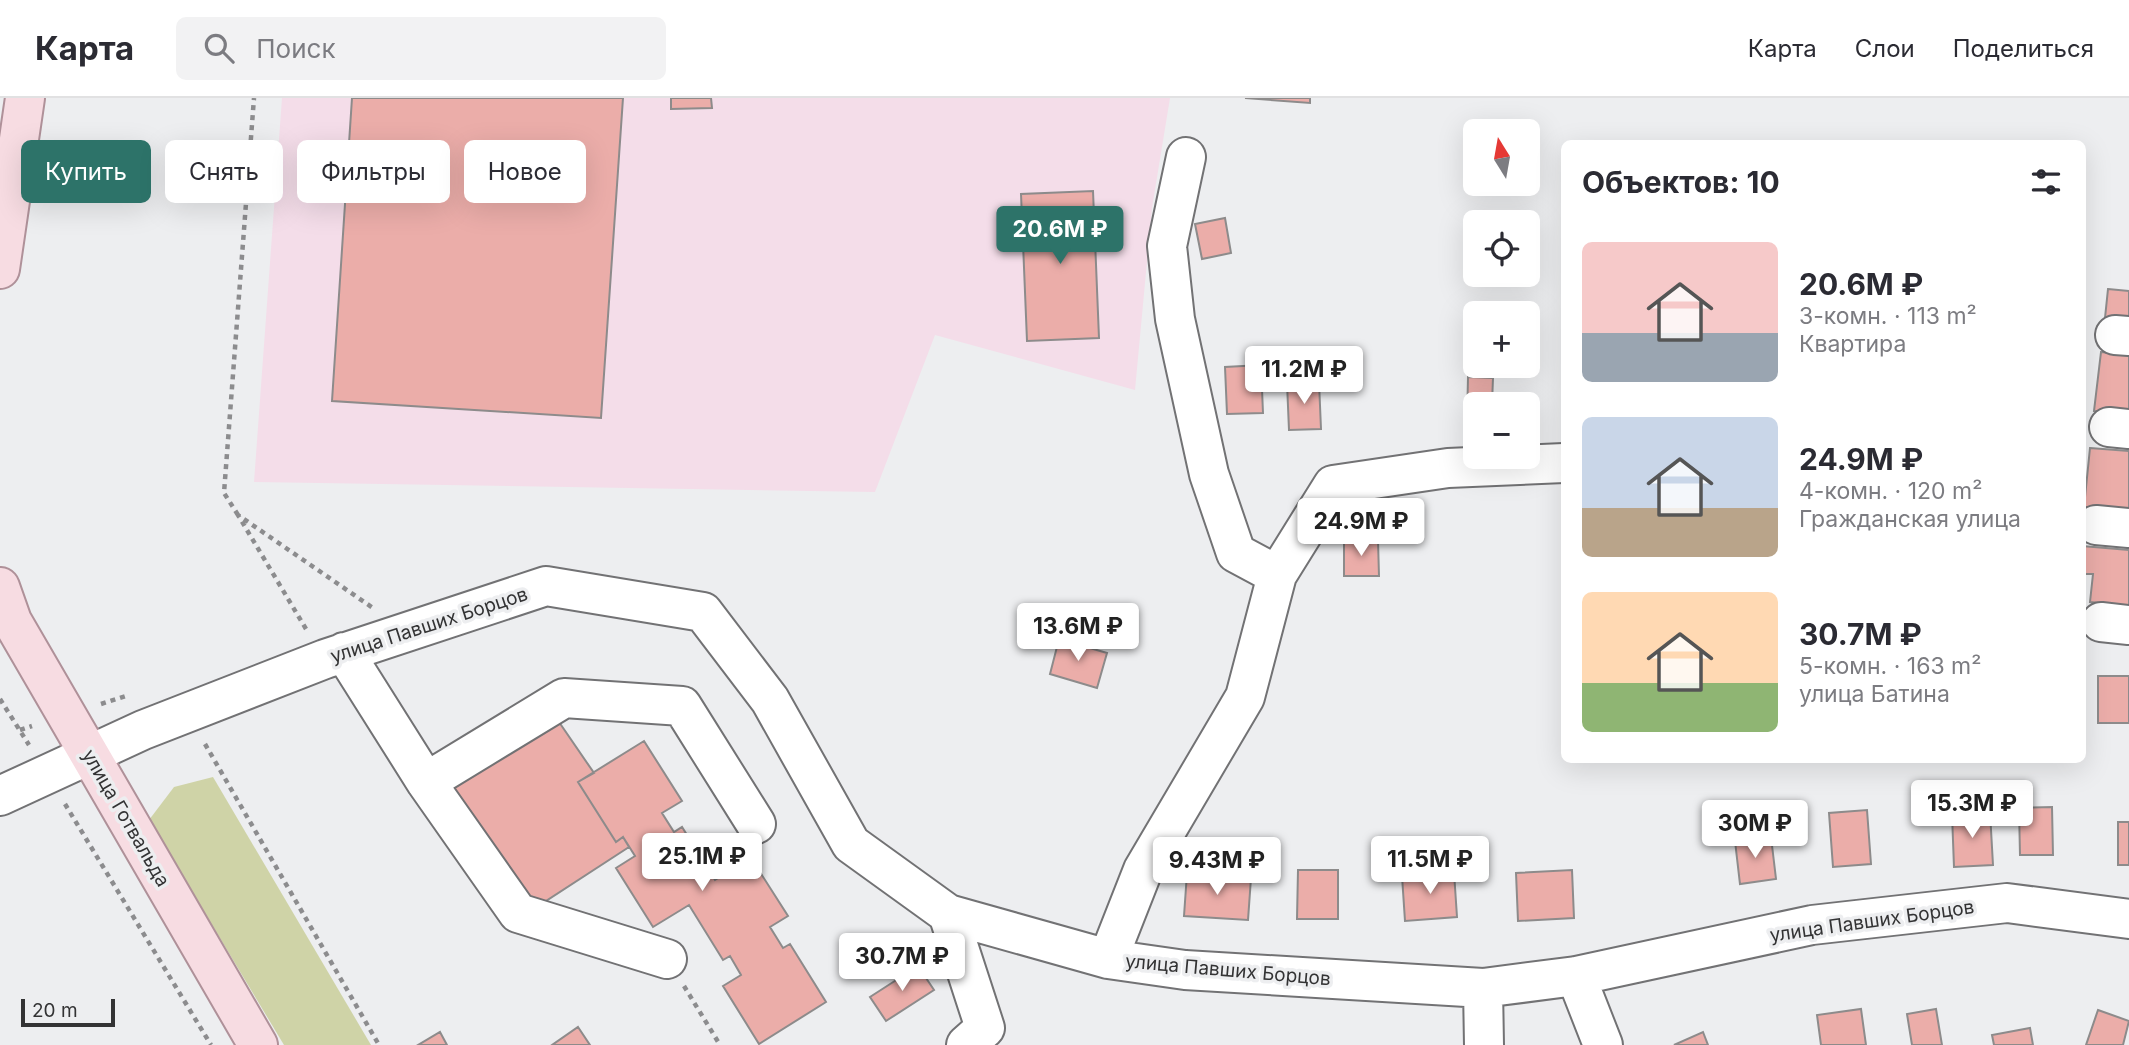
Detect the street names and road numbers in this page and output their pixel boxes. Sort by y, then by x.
street label: улица Павших Борцов [327,582,531,668]
street label: улица Готвальда [77,745,175,891]
street label: улица Павших Борцов [1768,895,1976,947]
street label: улица Павших Борцов [1124,950,1332,990]

